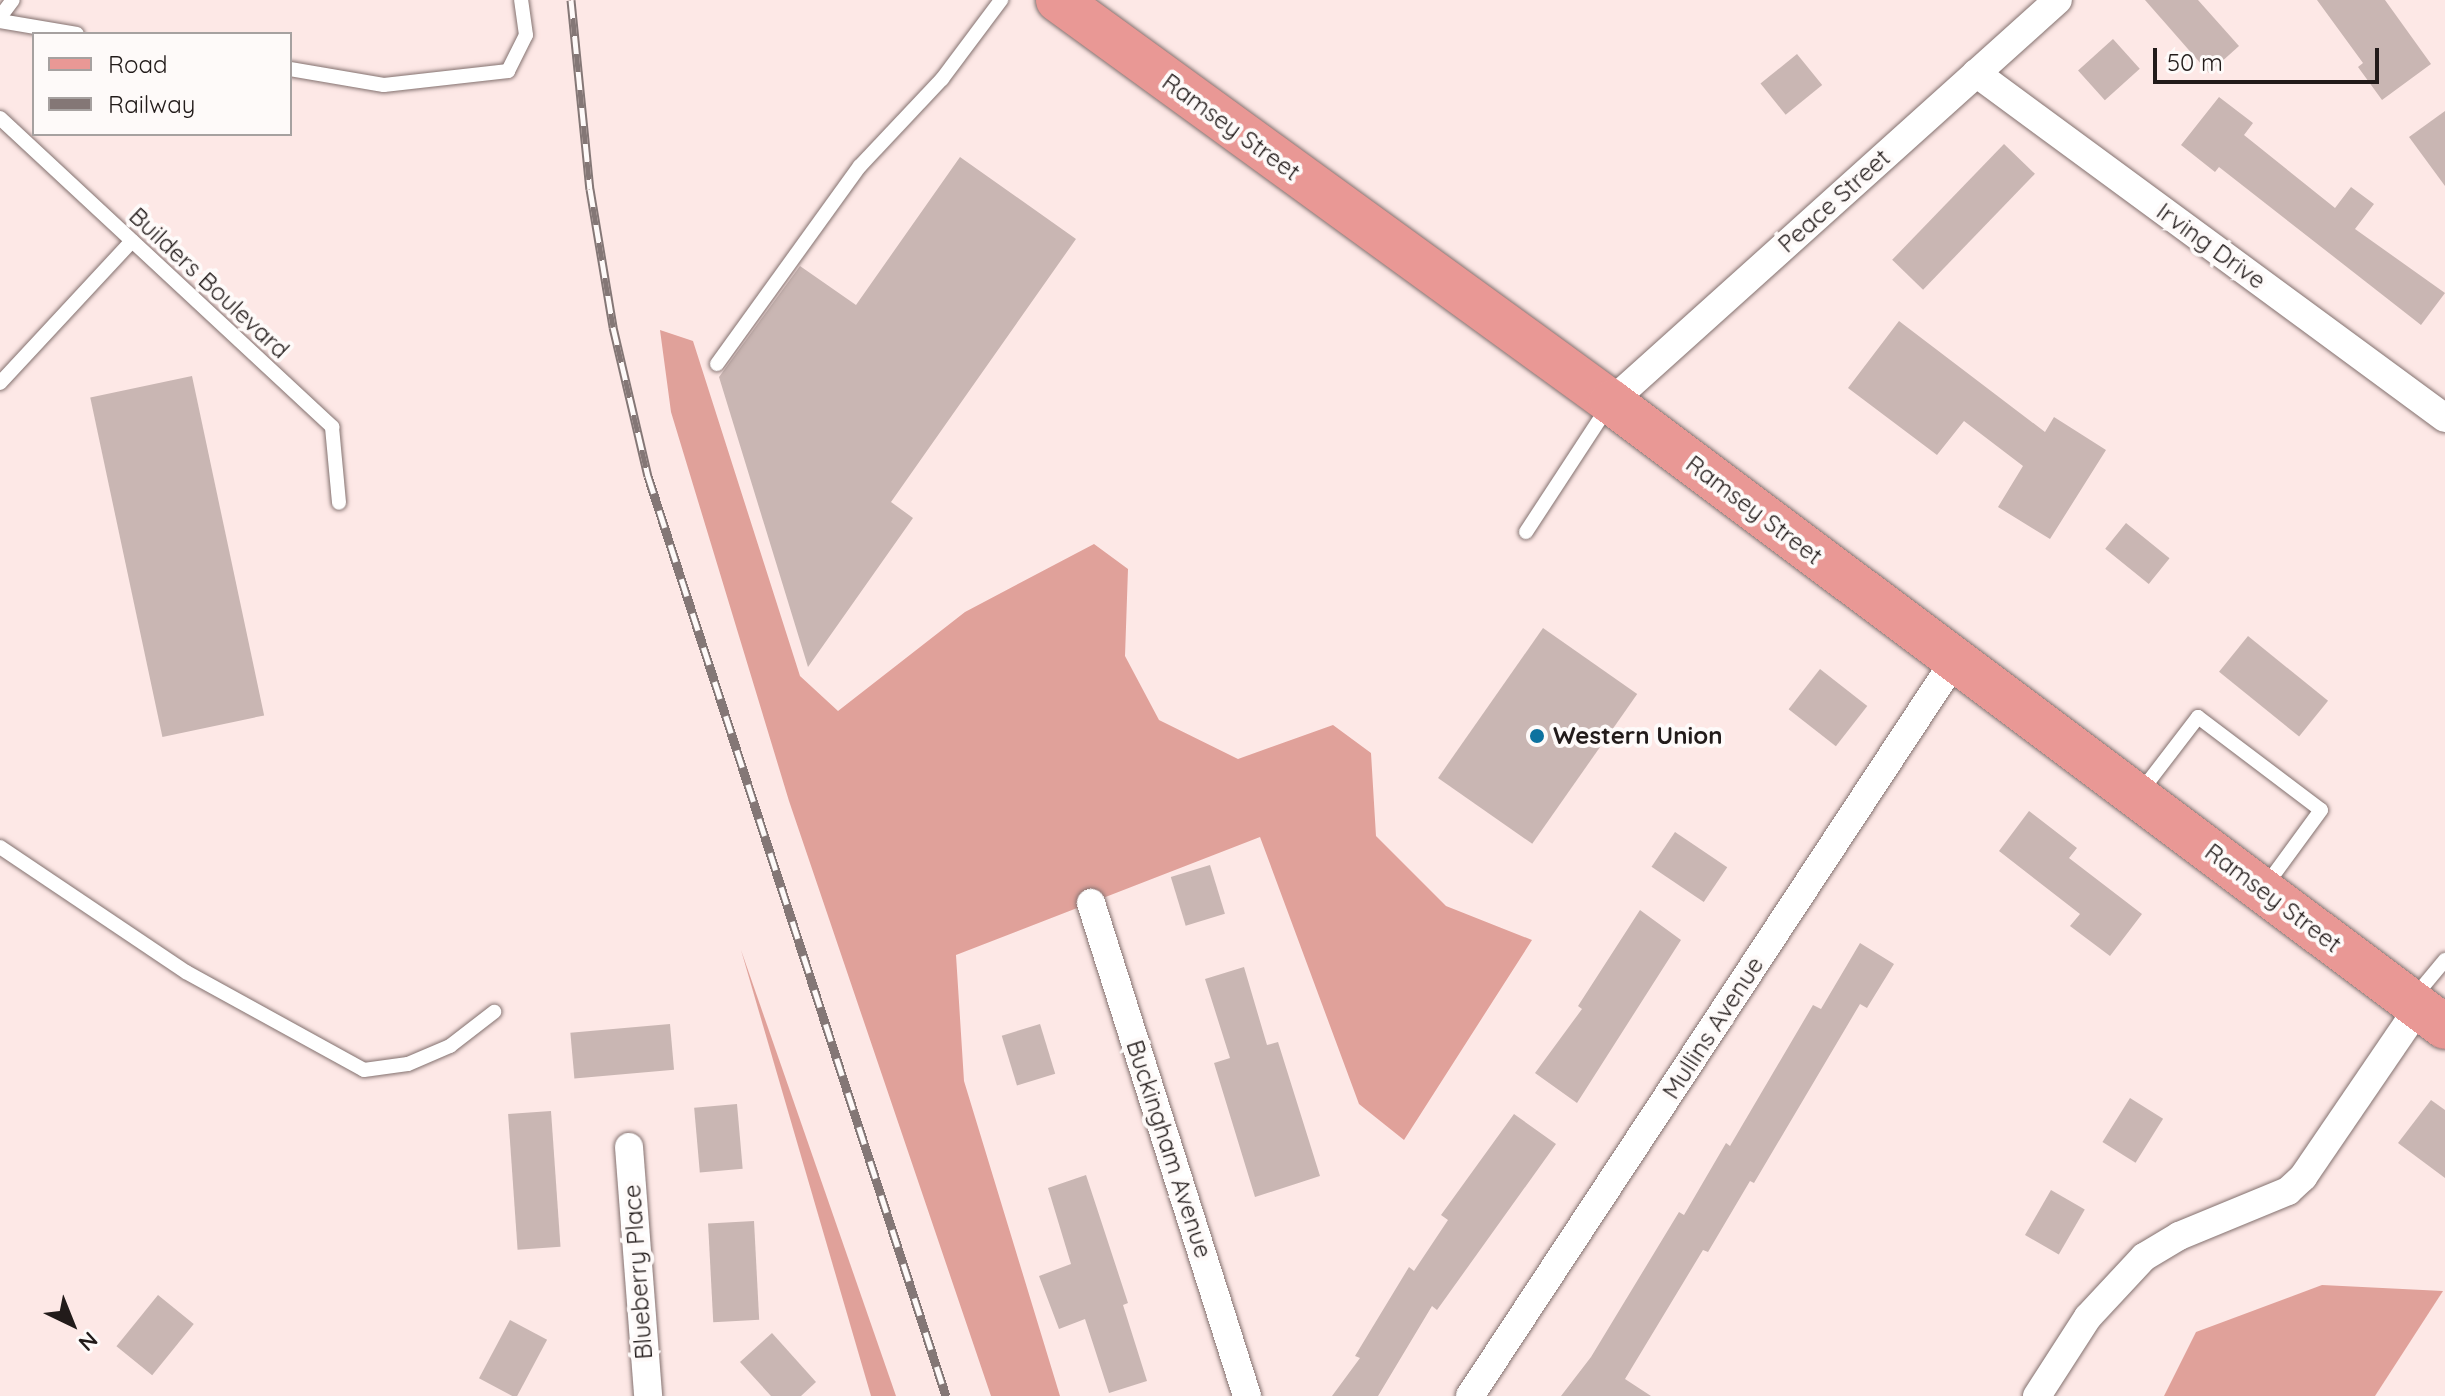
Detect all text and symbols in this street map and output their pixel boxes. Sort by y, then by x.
legend [32,32,292,136]
scale bar [2157,32,2383,82]
text: 50 m [2167,47,2223,77]
text: Road [108,49,168,79]
street label: Ramsey Street [1157,67,1305,187]
text: Railway [108,89,195,119]
street label: Peace Street [1772,143,1896,259]
street label: Irving Drive [2151,197,2271,295]
street label: Builders Boulevard [123,202,295,364]
street label: Ramsey Street [1680,449,1828,571]
place label: Western Union [1553,722,1722,750]
marker: Western Union [1528,727,1546,745]
street label: Ramsey Street [2199,837,2347,959]
street label: Mullins Avenue [1656,952,1770,1104]
street label: Buckingham Avenue [1120,1036,1218,1262]
street label: Blueberry Place [618,1184,658,1360]
north arrow [32,1284,112,1364]
text: N [73,1326,104,1357]

